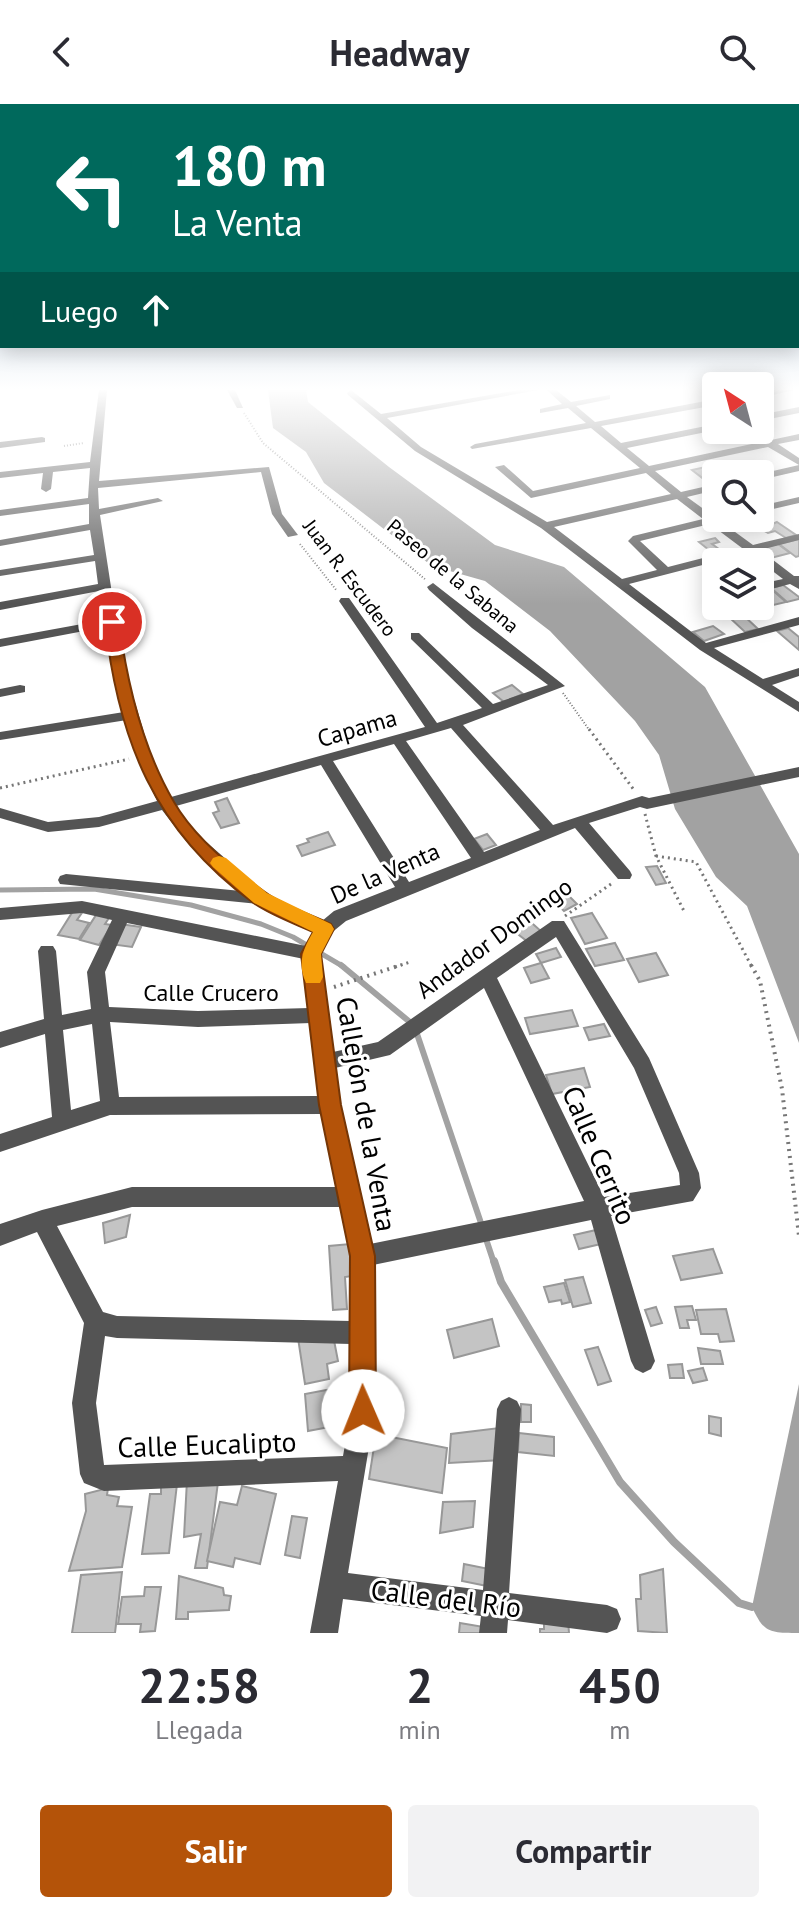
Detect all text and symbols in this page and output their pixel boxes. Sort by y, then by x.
text: Headway [329,29,470,76]
icon: back [40,30,84,74]
icon: search [715,30,759,74]
text: 180 m [172,129,327,201]
icon: left [40,136,144,240]
text: La Venta [172,199,303,246]
icon: ahead [134,288,178,332]
text: Luego [40,291,118,330]
north arrow [702,372,774,444]
map controls [702,372,774,620]
button: search [702,460,774,532]
street label: Juan R. Escudero [297,513,403,642]
street label: Paseo de la Sabana [382,513,524,639]
button: layers [702,548,774,620]
pin [78,588,146,656]
icon: arrive [90,600,134,644]
street label: Capama [314,702,400,754]
street label: De la Venta [325,835,445,911]
street label: Andador Domingo [410,871,578,1005]
street label: Calle Crucero [143,977,279,1008]
street label: Callejón de la Venta [328,994,406,1234]
street label: Calle Cerrito [554,1080,646,1230]
position arrow [321,1369,405,1453]
street label: Calle Eucalipto [117,1422,297,1466]
street label: Calle del Río [369,1570,523,1626]
text: 22:58 [138,1654,260,1716]
text: 2 [406,1654,433,1716]
text: 450 [579,1654,661,1716]
text: Llegada [155,1713,243,1746]
text: min [398,1713,441,1746]
text: m [609,1713,630,1746]
button: Salir [40,1805,392,1897]
button: Compartir [408,1805,759,1897]

